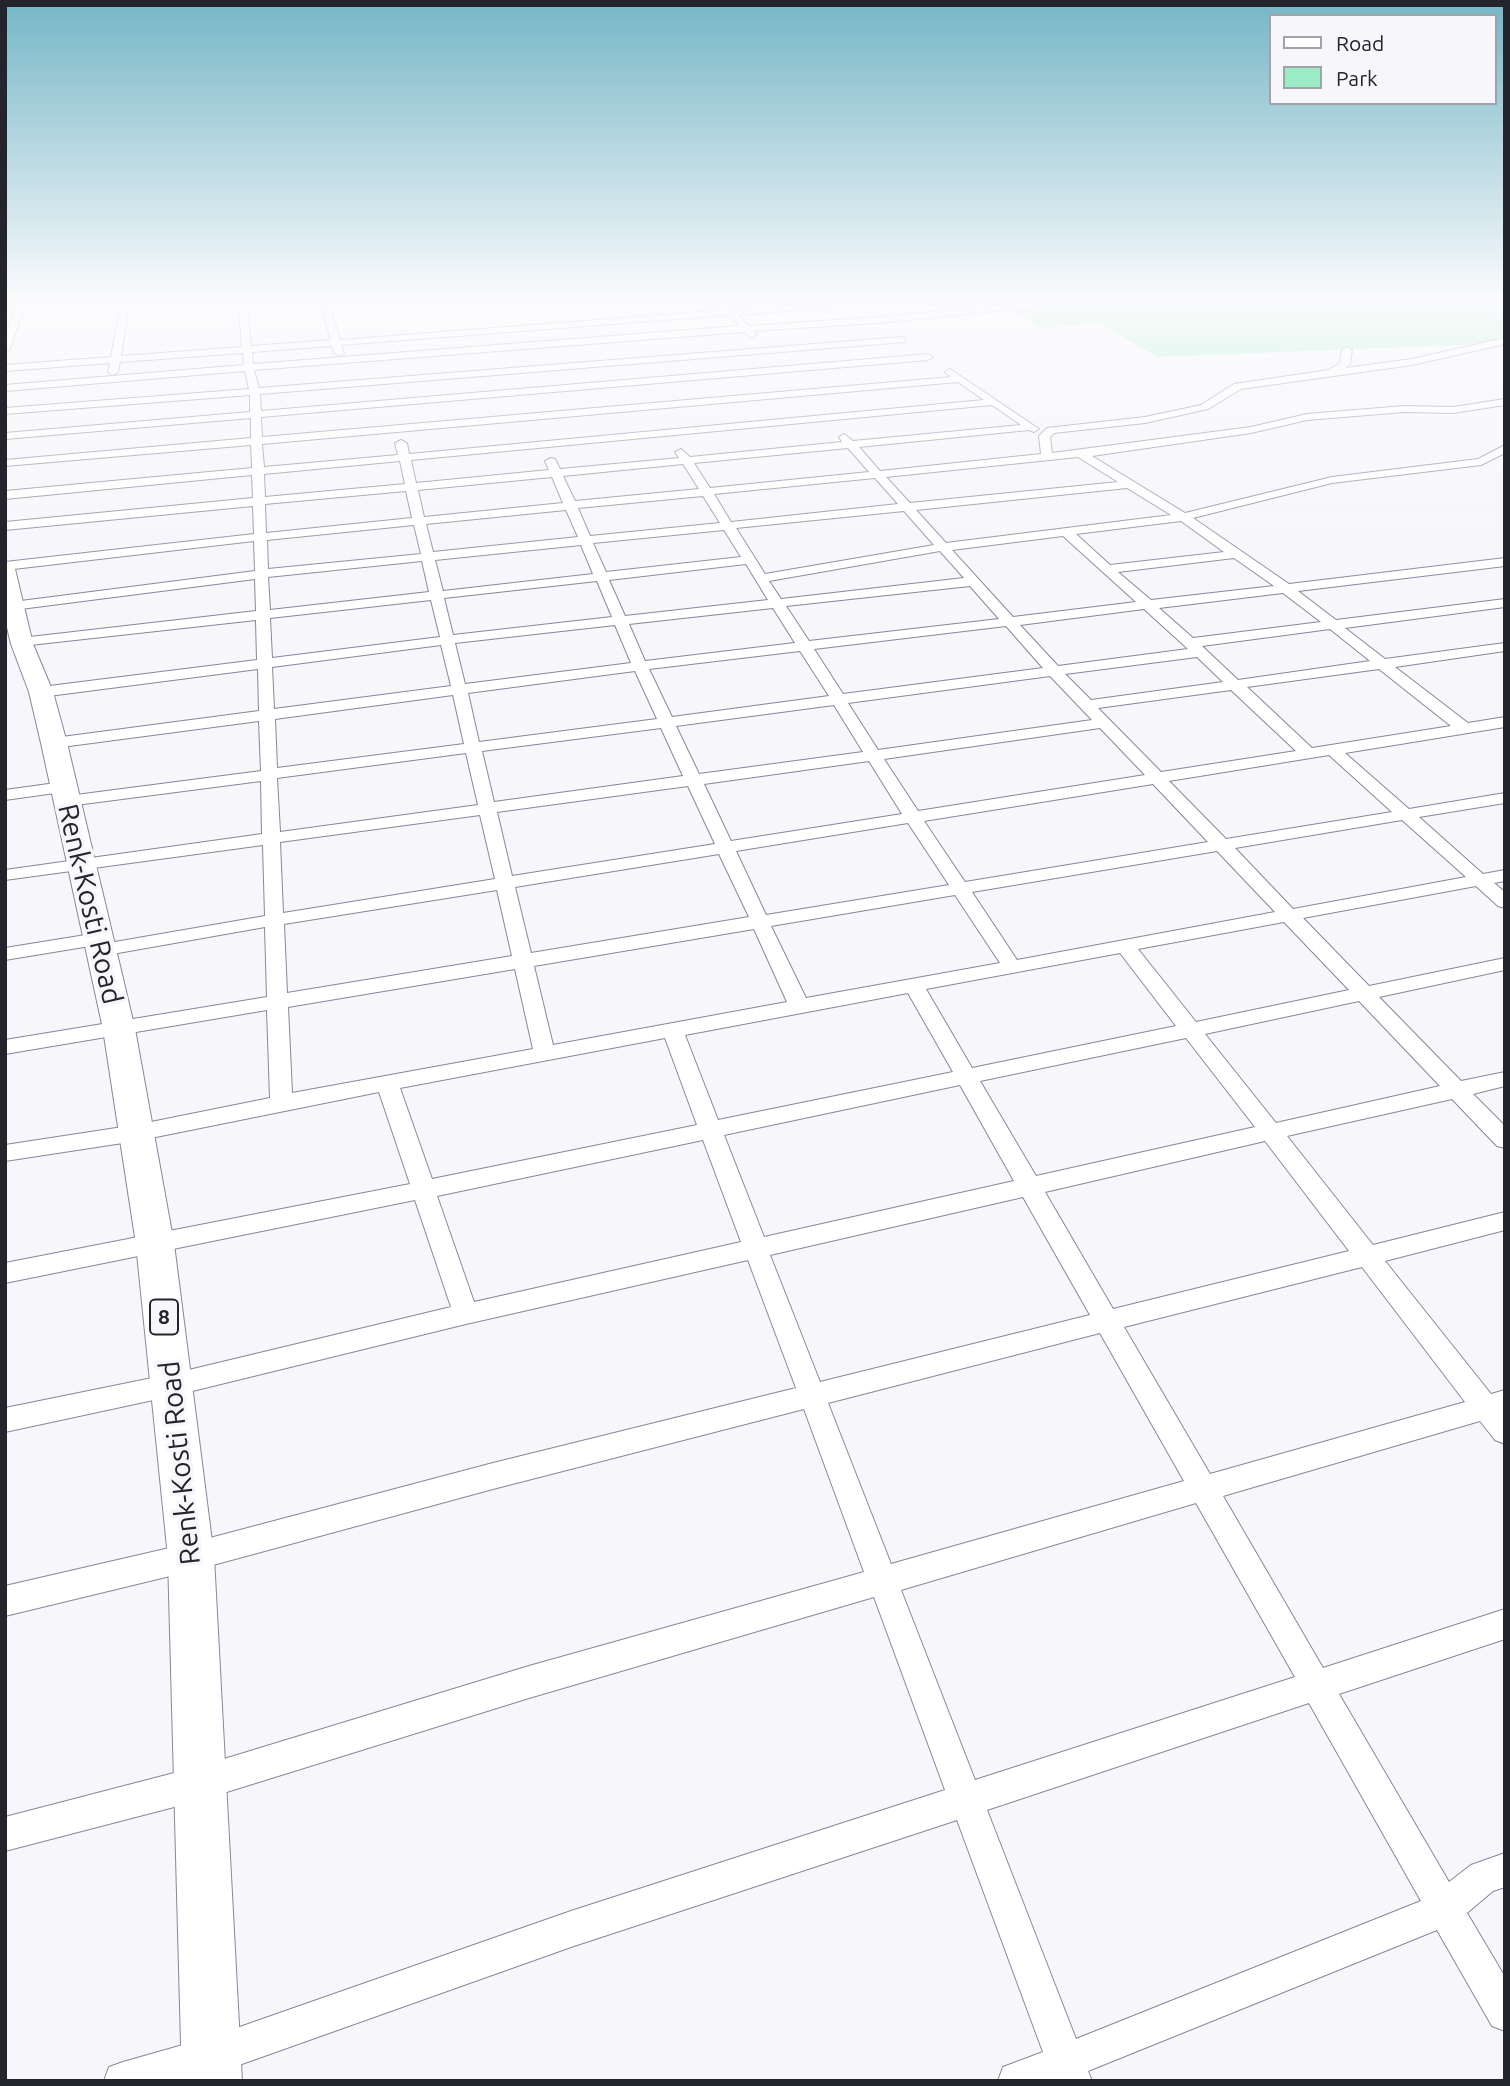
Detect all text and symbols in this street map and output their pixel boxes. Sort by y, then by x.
legend [1268,14,1496,105]
text: Road [1336,31,1384,55]
text: Park [1336,66,1378,90]
street label: Renk-Kosti Road [51,801,129,1007]
road number: 8 [150,1300,178,1334]
street label: Renk-Kosti Road [153,1360,207,1566]

